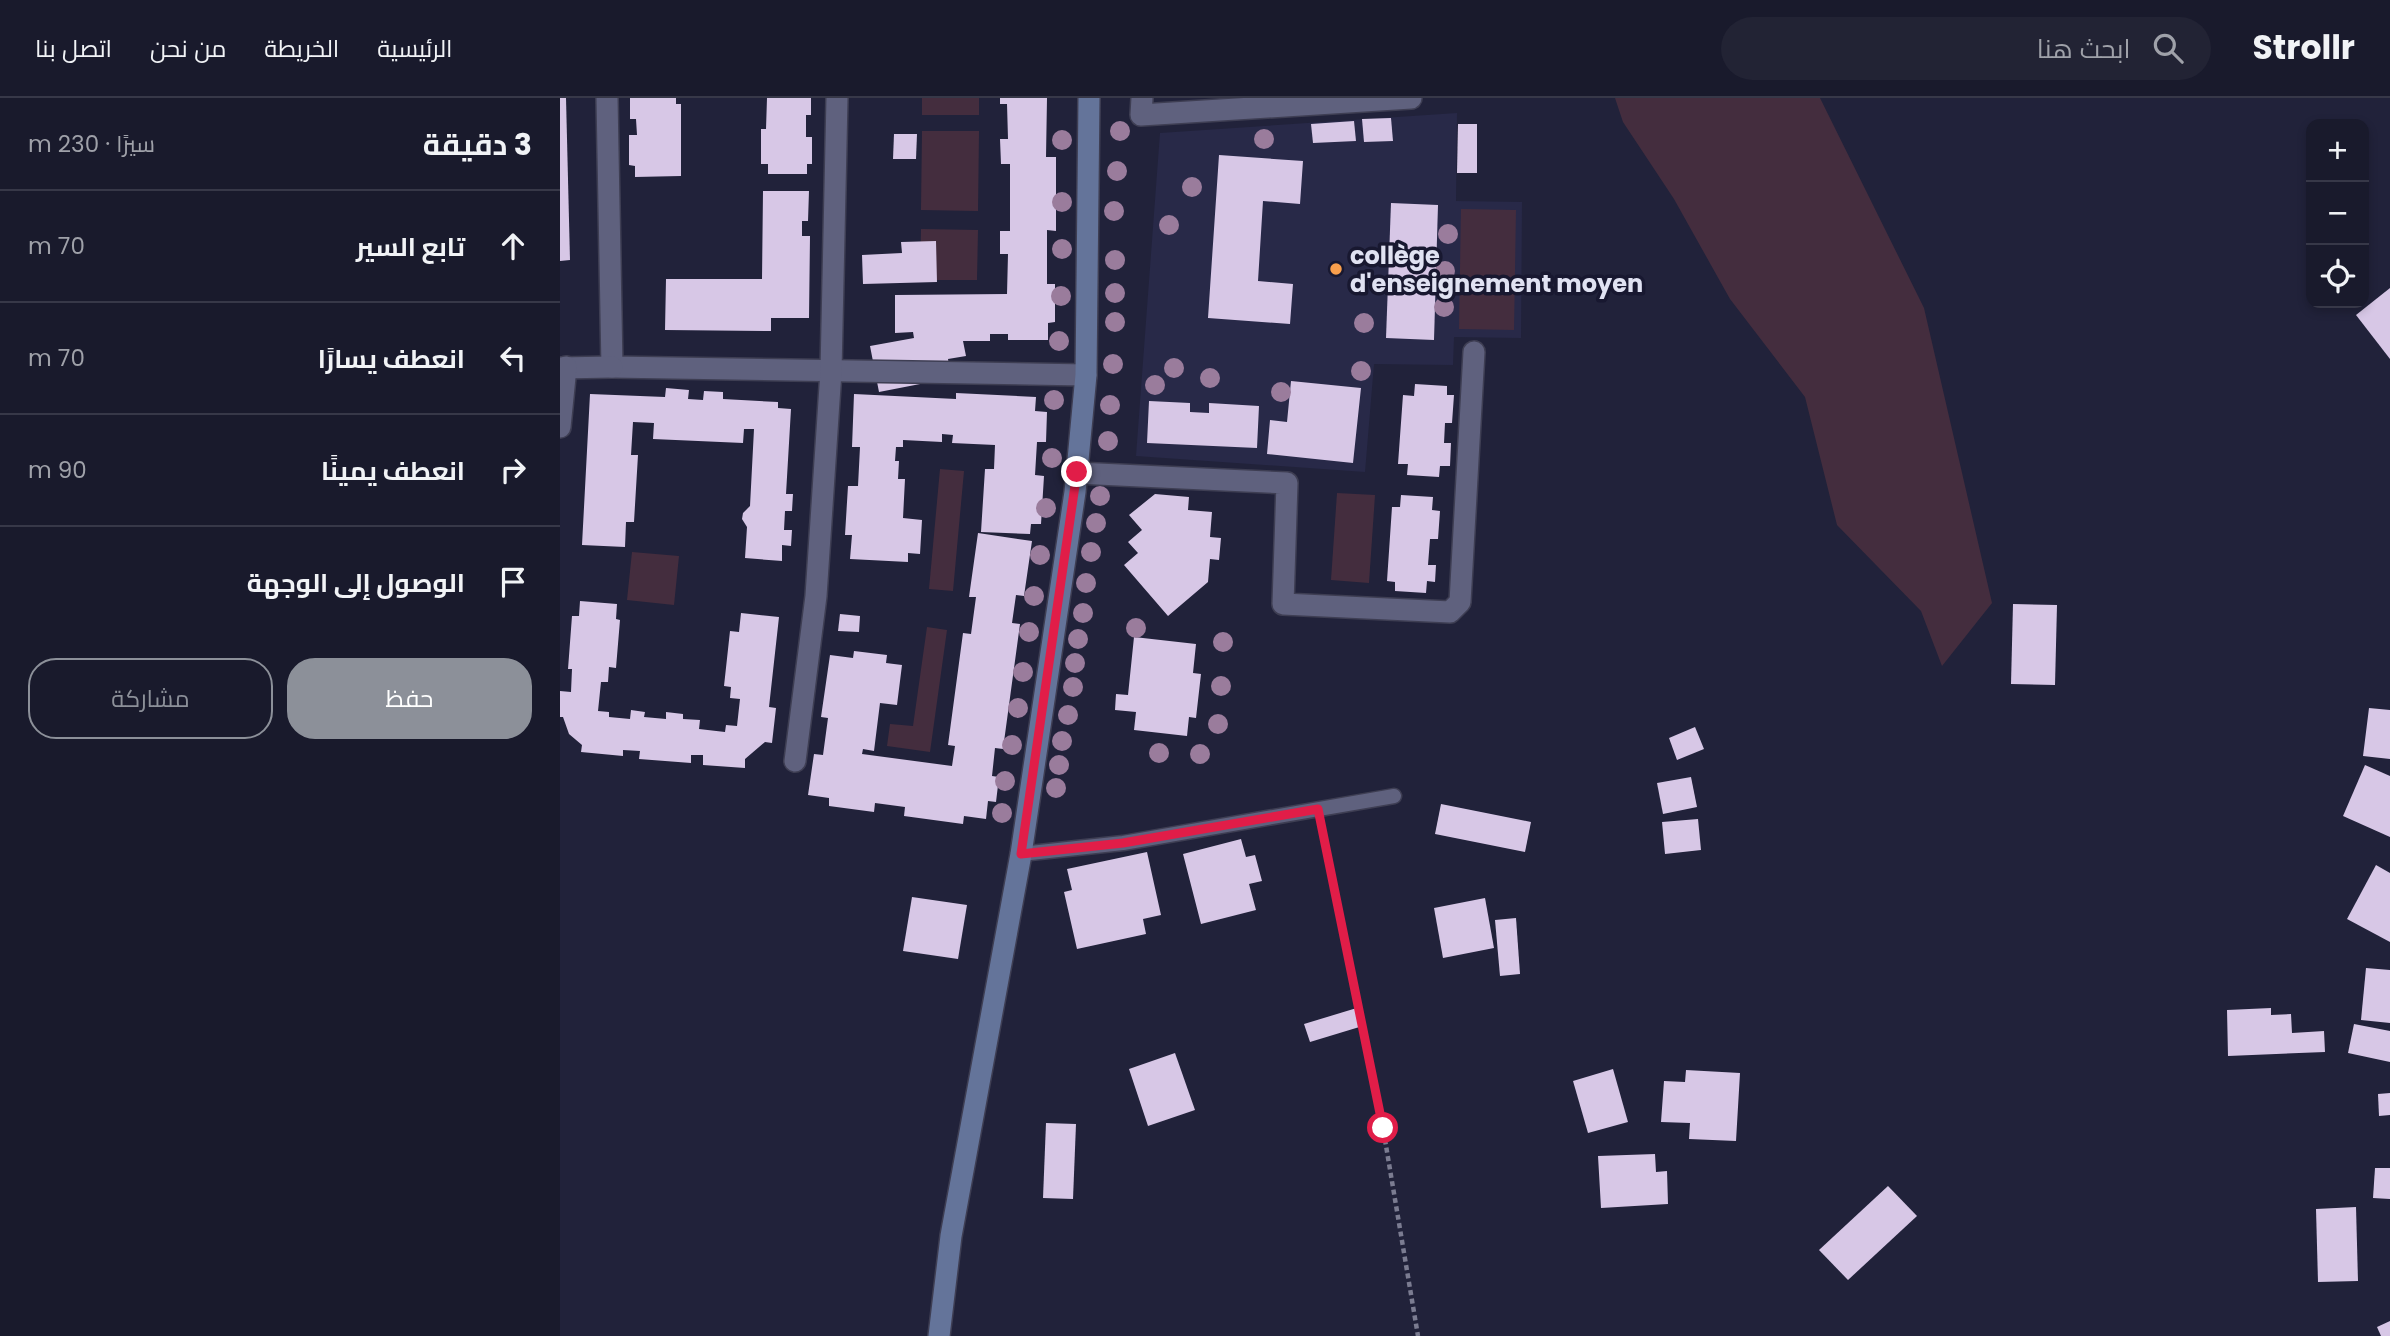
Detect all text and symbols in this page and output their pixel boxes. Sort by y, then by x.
search box [1721,17,2211,80]
text: Strollr [2253,24,2355,71]
icon: search [2149,29,2187,67]
text: ابحث هنا [2037,31,2131,67]
text: اتصل بنا [35,32,112,65]
text: من نحن [150,32,226,65]
text: الخريطة [264,32,339,65]
text: الرئيسية [377,32,453,65]
map controls [2306,119,2369,308]
button: + [2306,119,2369,182]
text: 3 دقيقة [423,123,532,166]
text: سيرًا · 230 m [28,128,155,160]
button: − [2306,182,2369,245]
icon: ahead [494,227,532,265]
text: تابع السير [356,229,465,265]
text: 70 m [28,230,85,262]
place label: collège d'enseignement moyen [1350,239,1643,300]
button: locate [2306,245,2369,308]
marker: collège d'enseignement moyen [1328,261,1344,277]
icon: left [494,339,532,377]
text: انعطف يسارًا [318,341,465,377]
text: 70 m [28,342,85,374]
icon: right [494,451,532,489]
text: انعطف يمينًا [321,453,465,489]
text: 90 m [28,454,87,486]
route end [1061,456,1092,487]
icon: arrive [494,563,532,601]
text: الوصول إلى الوجهة [247,565,465,601]
button: مشاركة [28,658,273,739]
button: حفظ [287,658,532,739]
route start [1367,1112,1398,1143]

